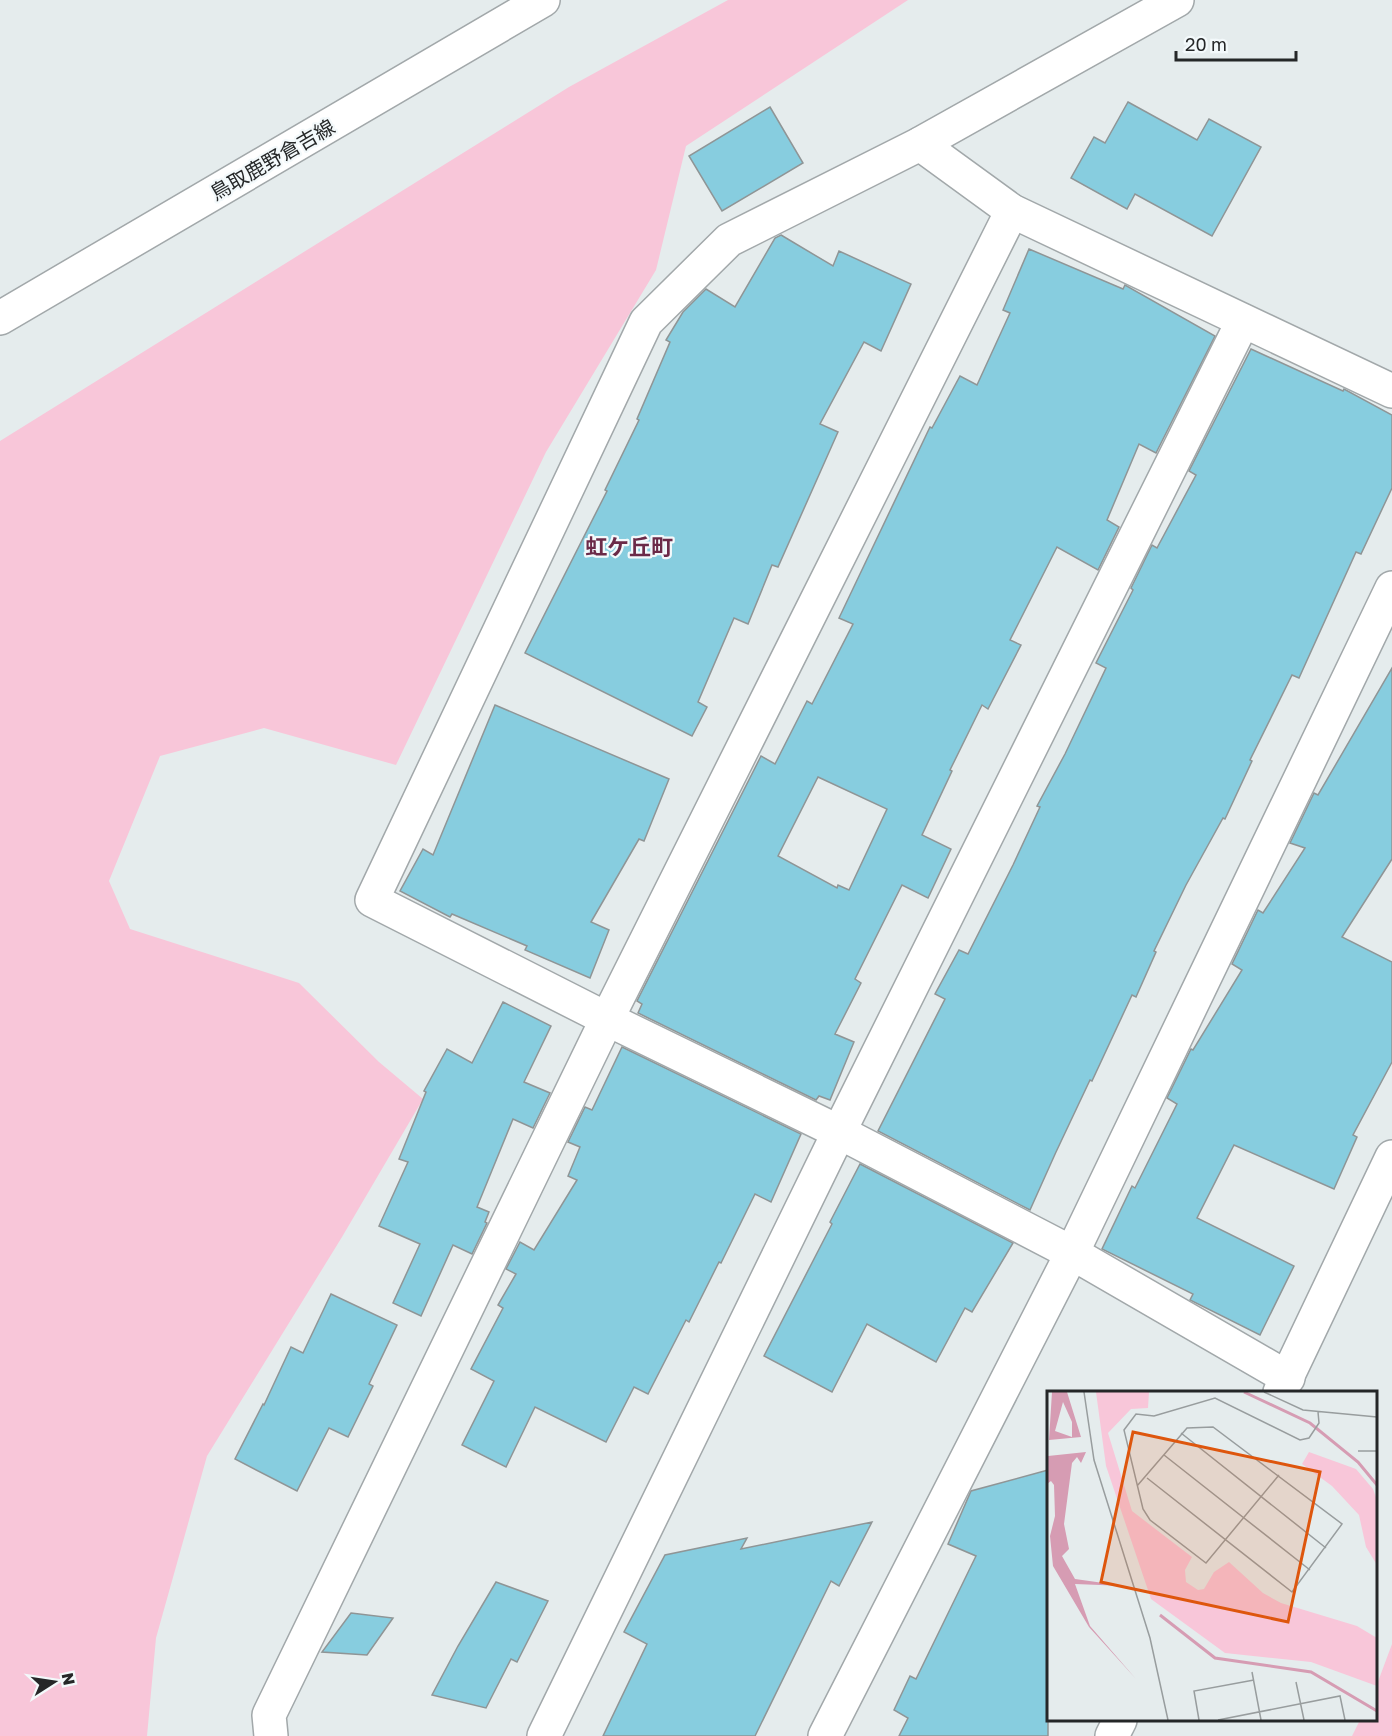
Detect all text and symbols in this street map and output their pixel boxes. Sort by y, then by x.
scale bar [1176,24,1296,62]
text: 20 m [1185,33,1227,55]
street label: 鳥取鹿野倉吉線 [205,114,339,204]
district label: 虹ケ丘町 [585,533,673,560]
inset map [1047,1391,1377,1721]
north arrow [24,1652,84,1712]
text: N [58,1671,80,1687]

